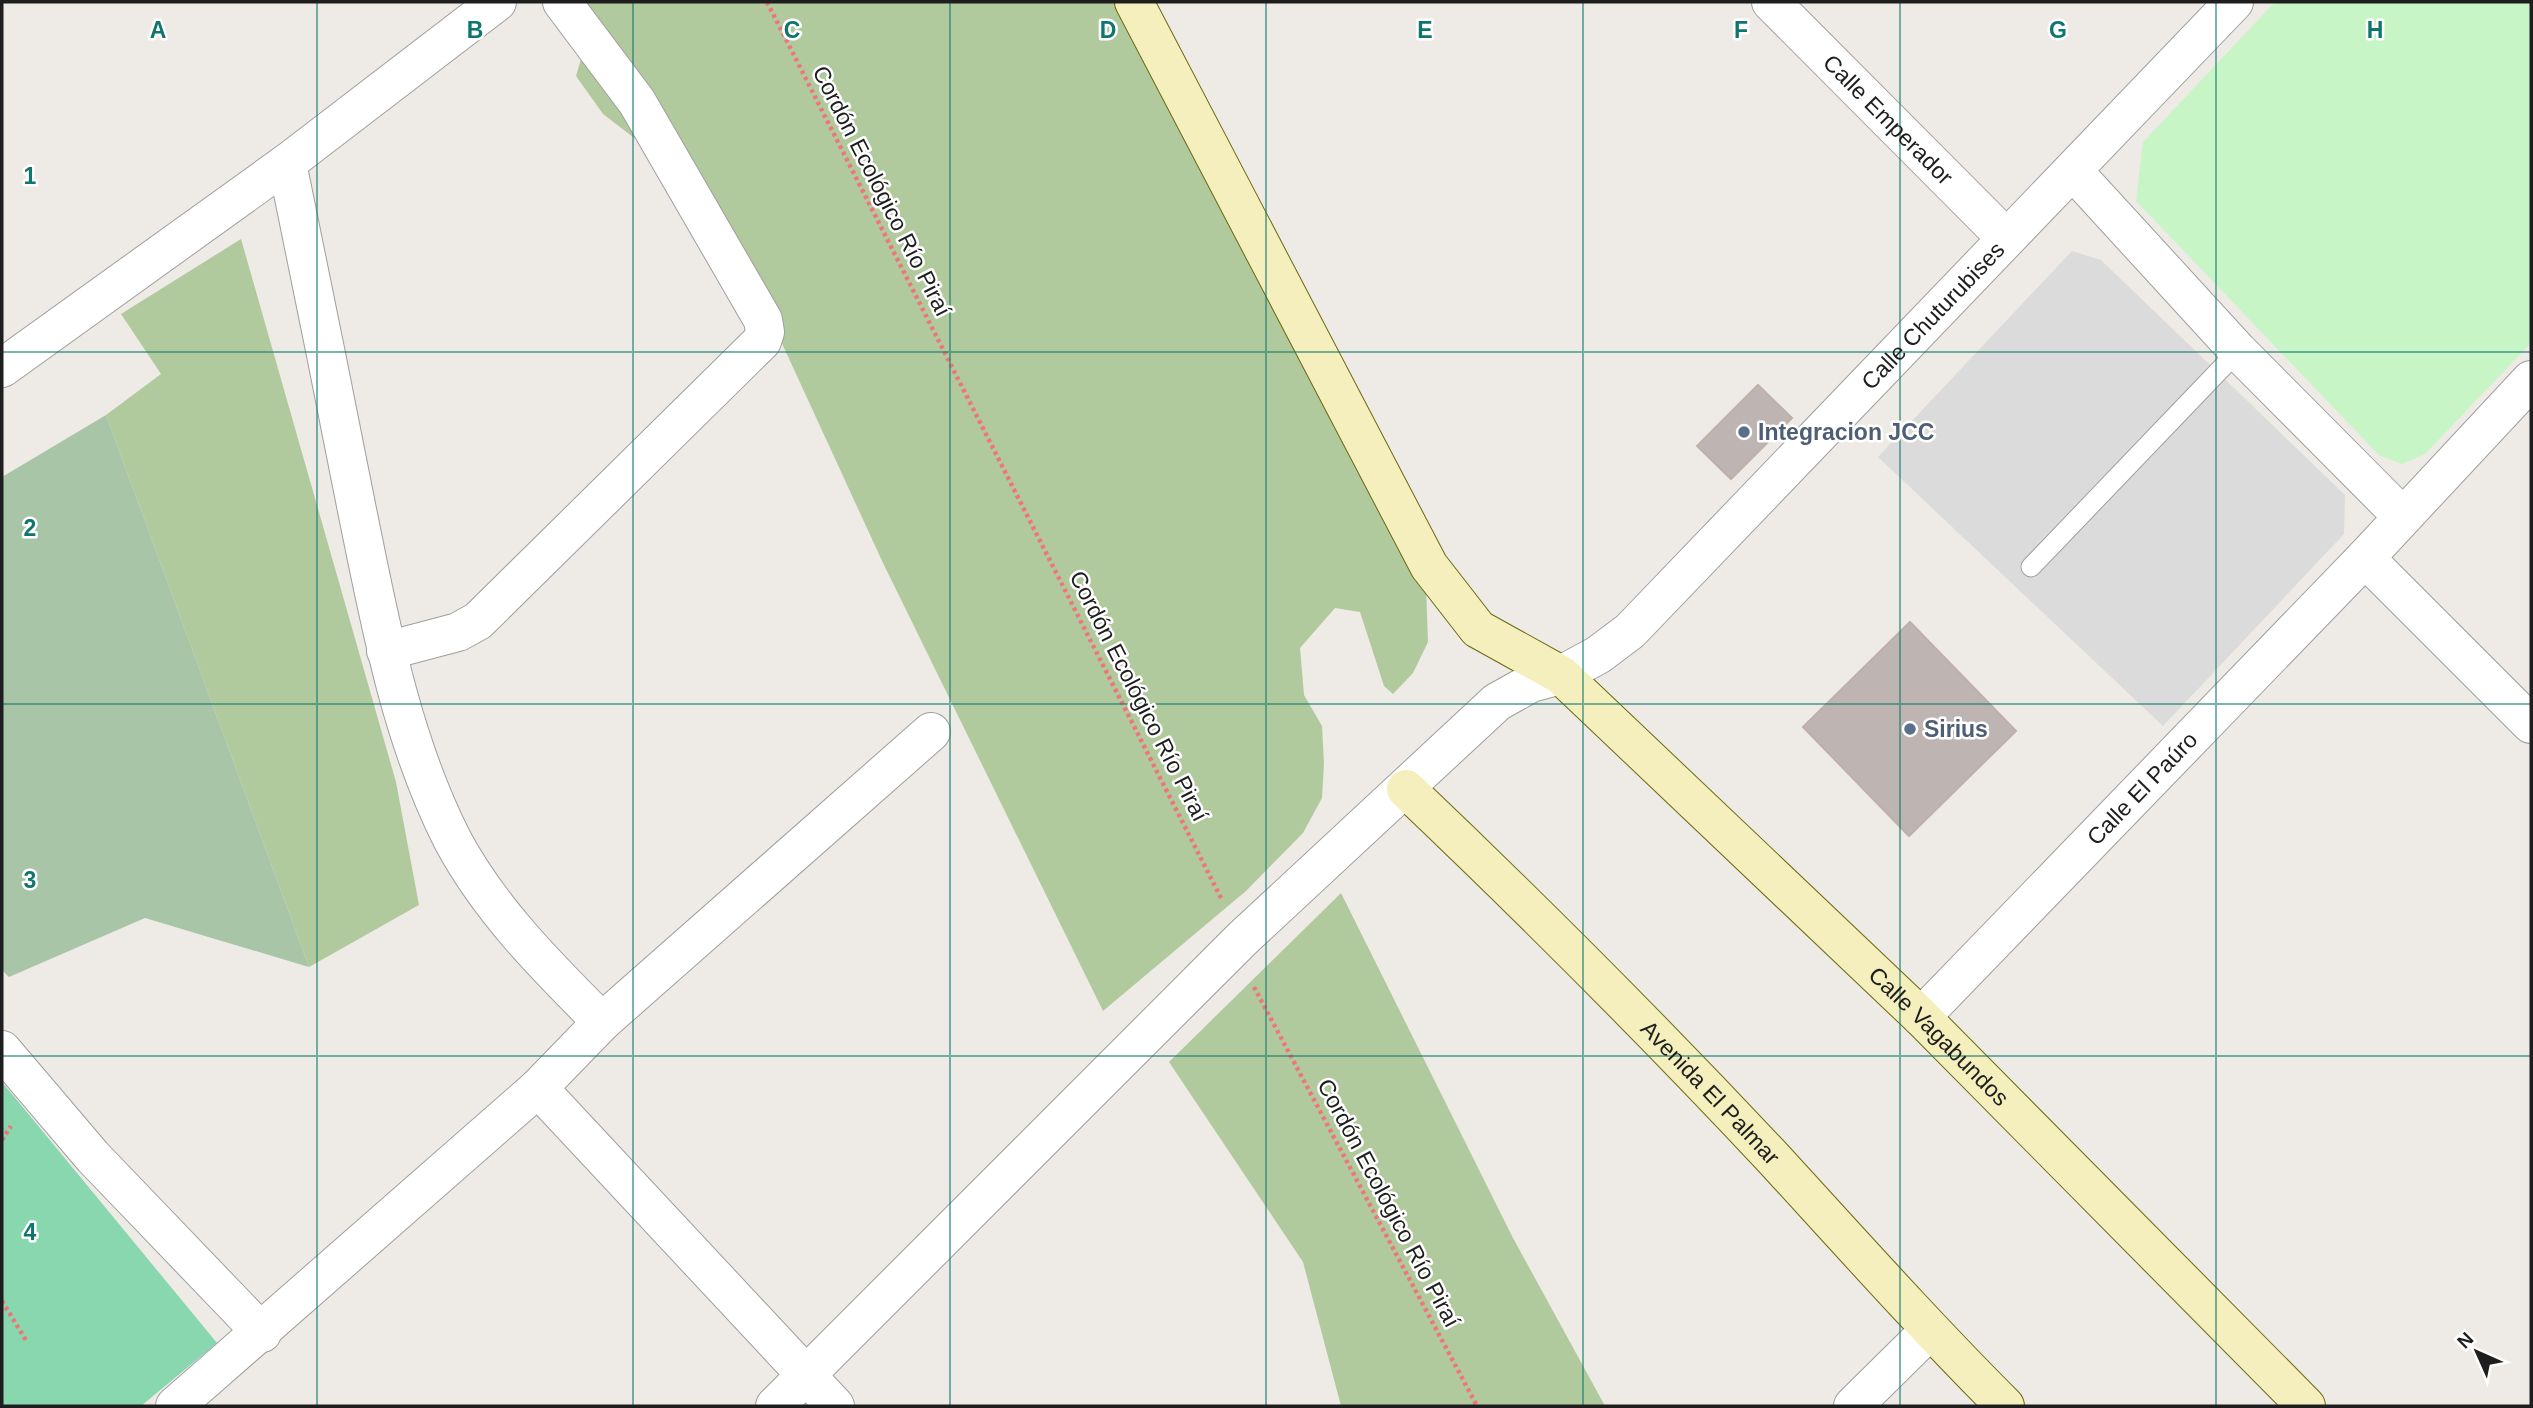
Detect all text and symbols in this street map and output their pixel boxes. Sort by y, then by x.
text: A [150,17,166,43]
text: B [467,17,483,43]
text: C [784,17,800,43]
text: D [1100,17,1116,43]
text: E [1417,17,1433,43]
text: F [1734,17,1748,43]
text: G [2049,17,2067,43]
text: H [2367,17,2383,43]
street label: Calle Emperador [1818,49,1959,190]
street label: Cordón Ecológico Río Piraí [807,62,957,321]
text: 1 [24,163,37,189]
street label: Calle Chuturubises [1856,236,2010,395]
place label: Integracion JCC [1758,419,1934,445]
marker: Integracion JCC [1736,424,1752,440]
text: 2 [24,515,36,541]
street label: Cordón Ecológico Río Piraí [1064,567,1214,826]
place label: Sirius [1924,716,1988,742]
marker: Sirius [1902,721,1918,737]
street label: Calle El Paúro [2082,727,2203,850]
text: 3 [24,867,36,893]
street label: Calle Vagabundos [1864,961,2014,1111]
street label: Avenida El Palmar [1636,1015,1785,1170]
street label: Cordón Ecológico Río Piraí [1312,1074,1466,1332]
text: 4 [24,1219,37,1245]
north arrow [2442,1317,2512,1387]
text: N [2453,1328,2478,1353]

